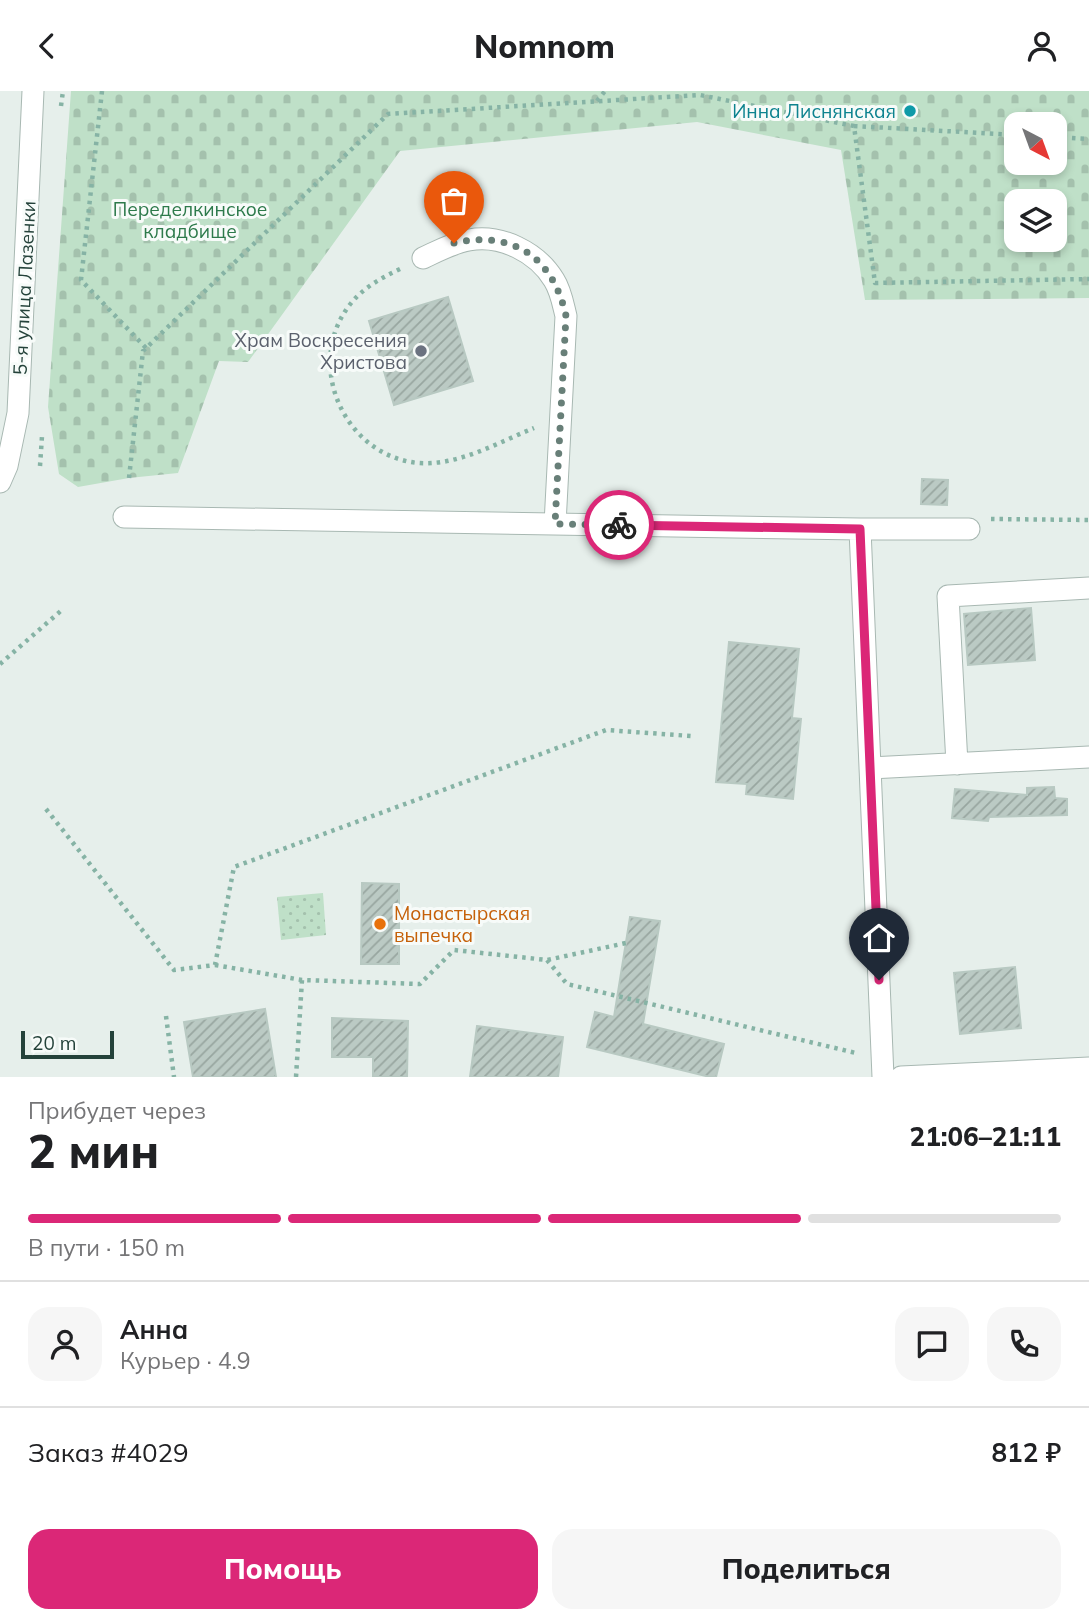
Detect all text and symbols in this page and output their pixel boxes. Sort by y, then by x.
text: Nomnom [474,26,615,66]
icon: back [28,27,66,65]
icon: person [1023,27,1061,65]
place label: Инна Лиснянская [732,99,896,123]
marker: Инна Лиснянская [902,103,918,119]
north arrow [1004,112,1068,175]
map controls [1004,112,1067,252]
pin [424,171,484,243]
icon: bag [435,182,473,220]
button: layers [1004,189,1067,252]
park label: Переделкинское кладбище [113,197,267,243]
street label: 5-я улица Лазенки [7,200,41,376]
place label: Храм Воскресения Христова [235,328,407,374]
marker: Храм Воскресения Христова [413,343,429,359]
courier [584,490,654,560]
icon: bike [600,506,638,544]
place label: Монастырская выпечка [394,901,530,947]
pin [849,908,909,980]
marker: Монастырская выпечка [372,916,388,932]
icon: home [860,919,898,957]
scale bar [21,1028,114,1060]
text: 20 m [32,1031,76,1055]
text: Прибудет через [28,1096,206,1125]
text: 21:06–21:11 [910,1120,1061,1153]
text: 2 мин [28,1122,159,1180]
text: В пути · 150 m [28,1233,185,1262]
button: person [28,1307,102,1381]
button: chat [895,1307,969,1381]
button: phone [987,1307,1061,1381]
text: Анна [120,1313,188,1346]
text: Курьер · 4.9 [120,1346,251,1375]
text: Заказ #4029 [28,1436,189,1469]
text: 812 ₽ [991,1436,1061,1469]
button: Помощь [28,1529,538,1609]
button: Поделиться [552,1529,1061,1609]

